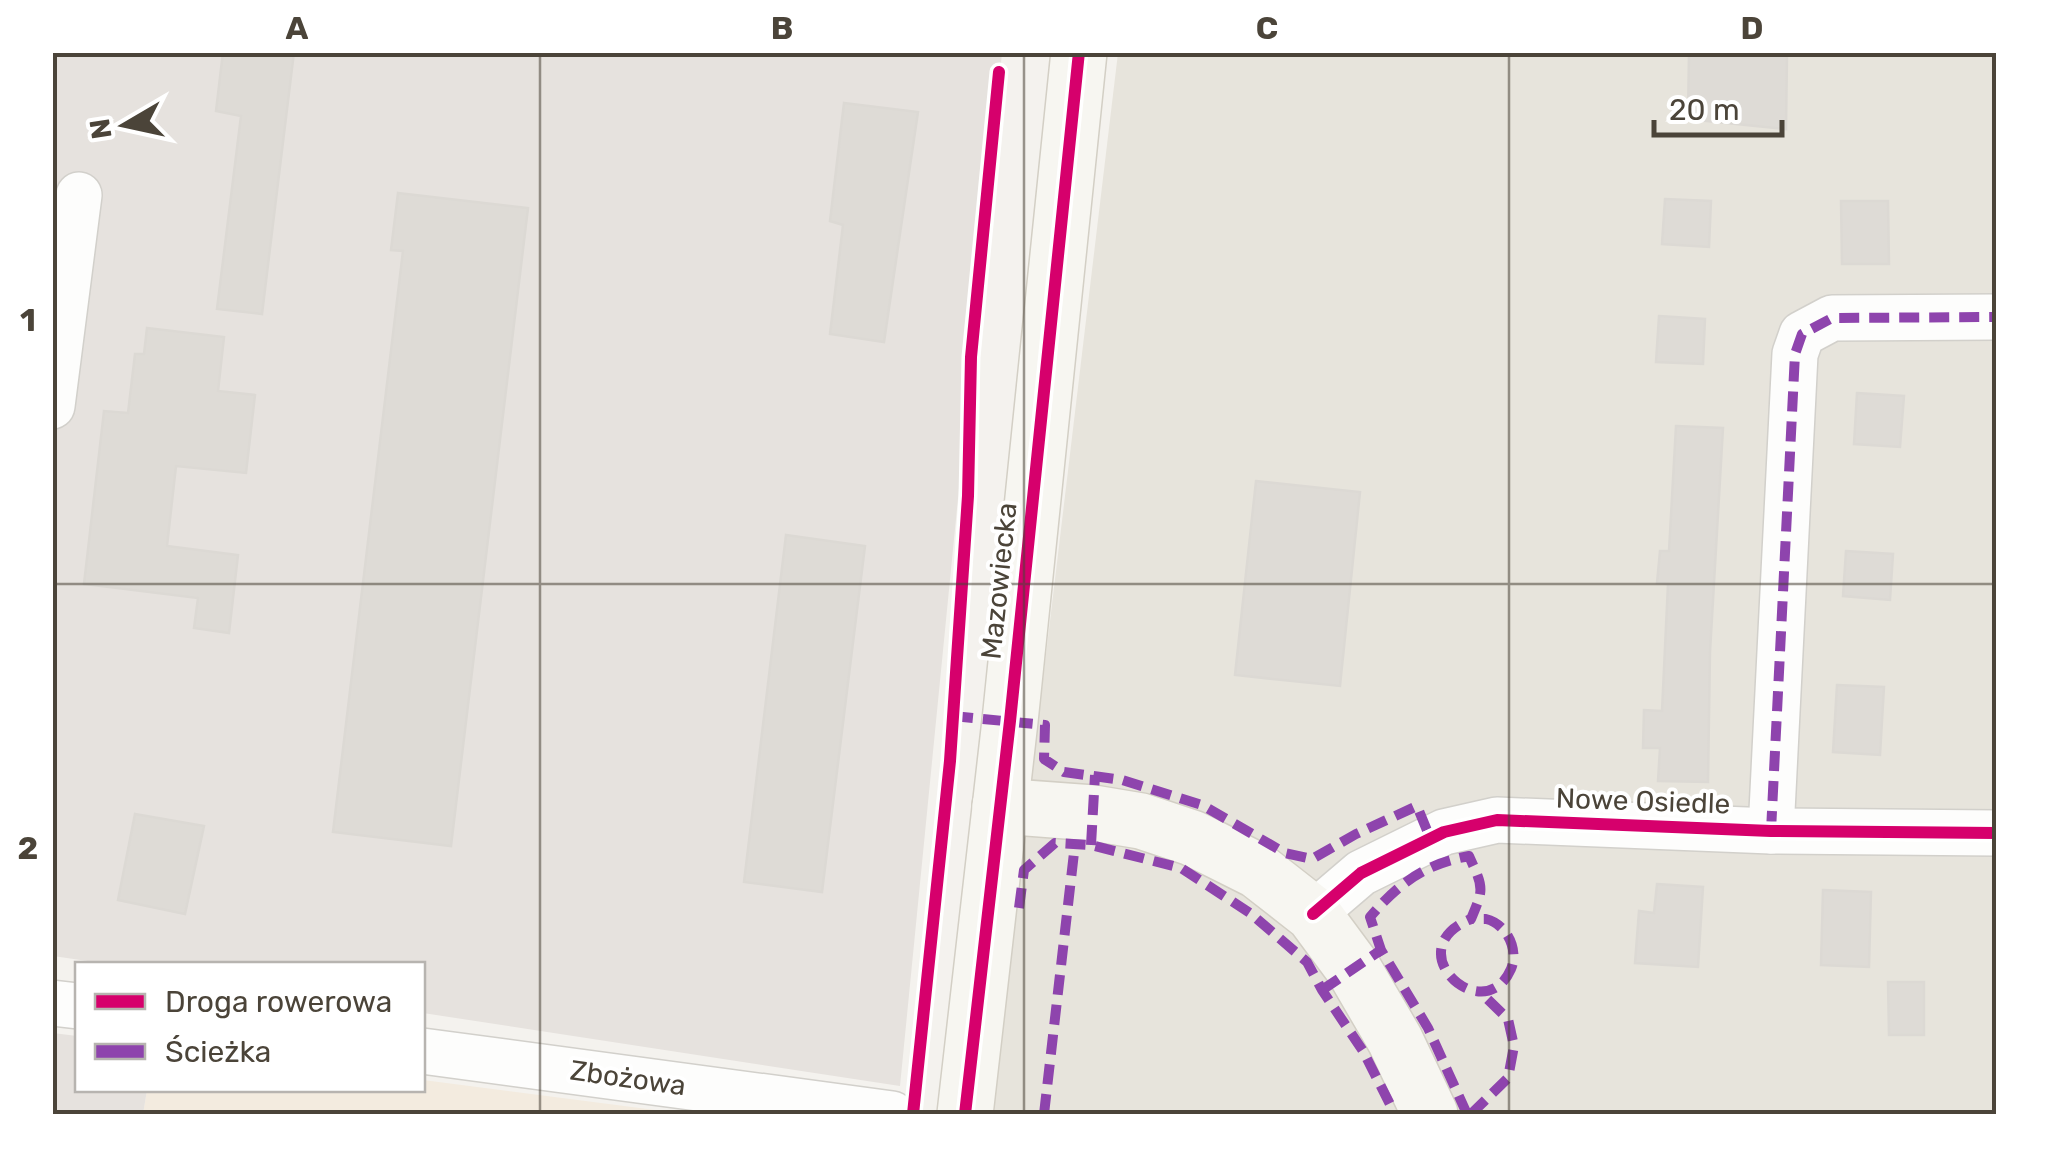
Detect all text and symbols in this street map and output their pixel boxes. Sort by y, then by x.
text: A [286,9,309,47]
text: B [771,9,793,47]
text: C [1256,9,1278,47]
text: D [1741,9,1763,47]
north arrow [75,75,175,175]
scale bar [1654,75,1782,137]
text: 20 m [1669,92,1740,128]
text: N [83,116,119,141]
text: 1 [20,301,36,339]
street label: Mazowiecka [974,501,1024,661]
street label: Nowe Osiedle [1555,781,1731,821]
text: 2 [18,829,38,867]
legend [75,962,425,1092]
text: Droga rowerowa [165,984,392,1020]
text: Ścieżka [165,1034,271,1070]
street label: Zbożowa [568,1054,688,1102]

